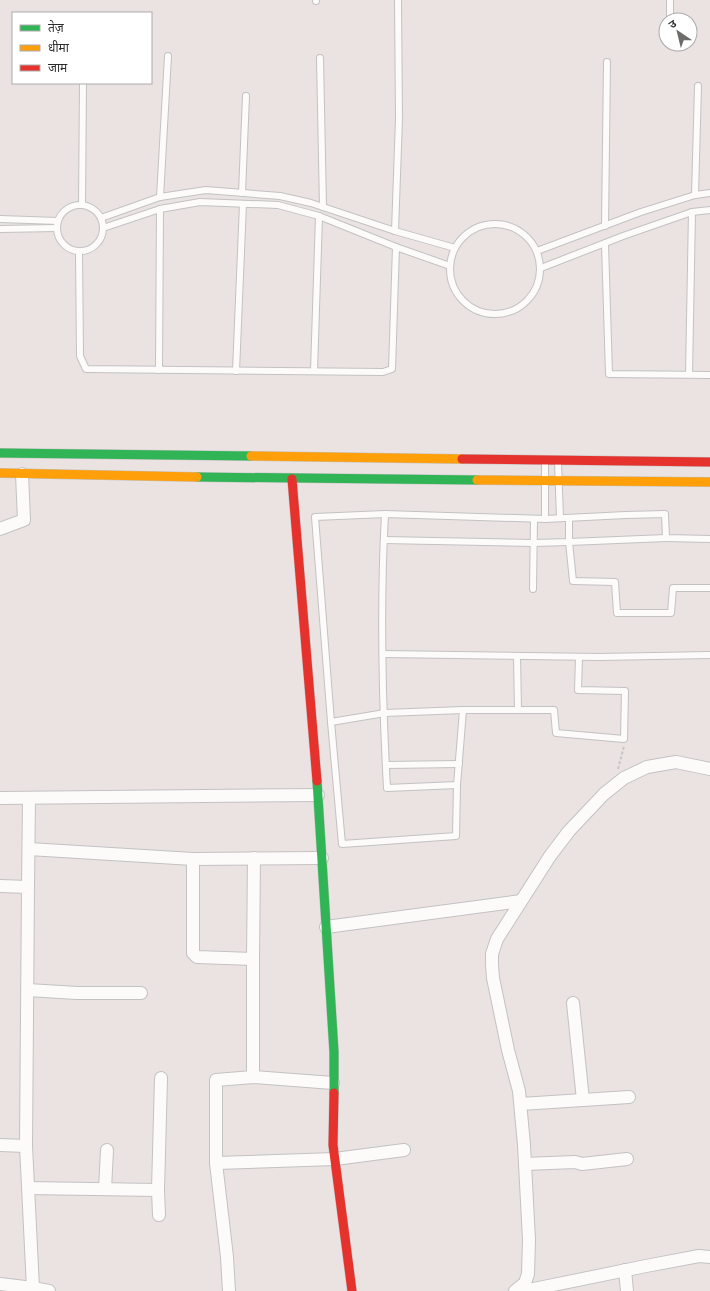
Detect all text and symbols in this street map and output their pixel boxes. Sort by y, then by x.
legend [12,12,152,84]
north arrow [658,12,698,52]
text: उ [666,16,679,31]
text: तेज़ [48,20,65,35]
text: धीमा [48,40,70,55]
text: जाम [48,60,68,75]

